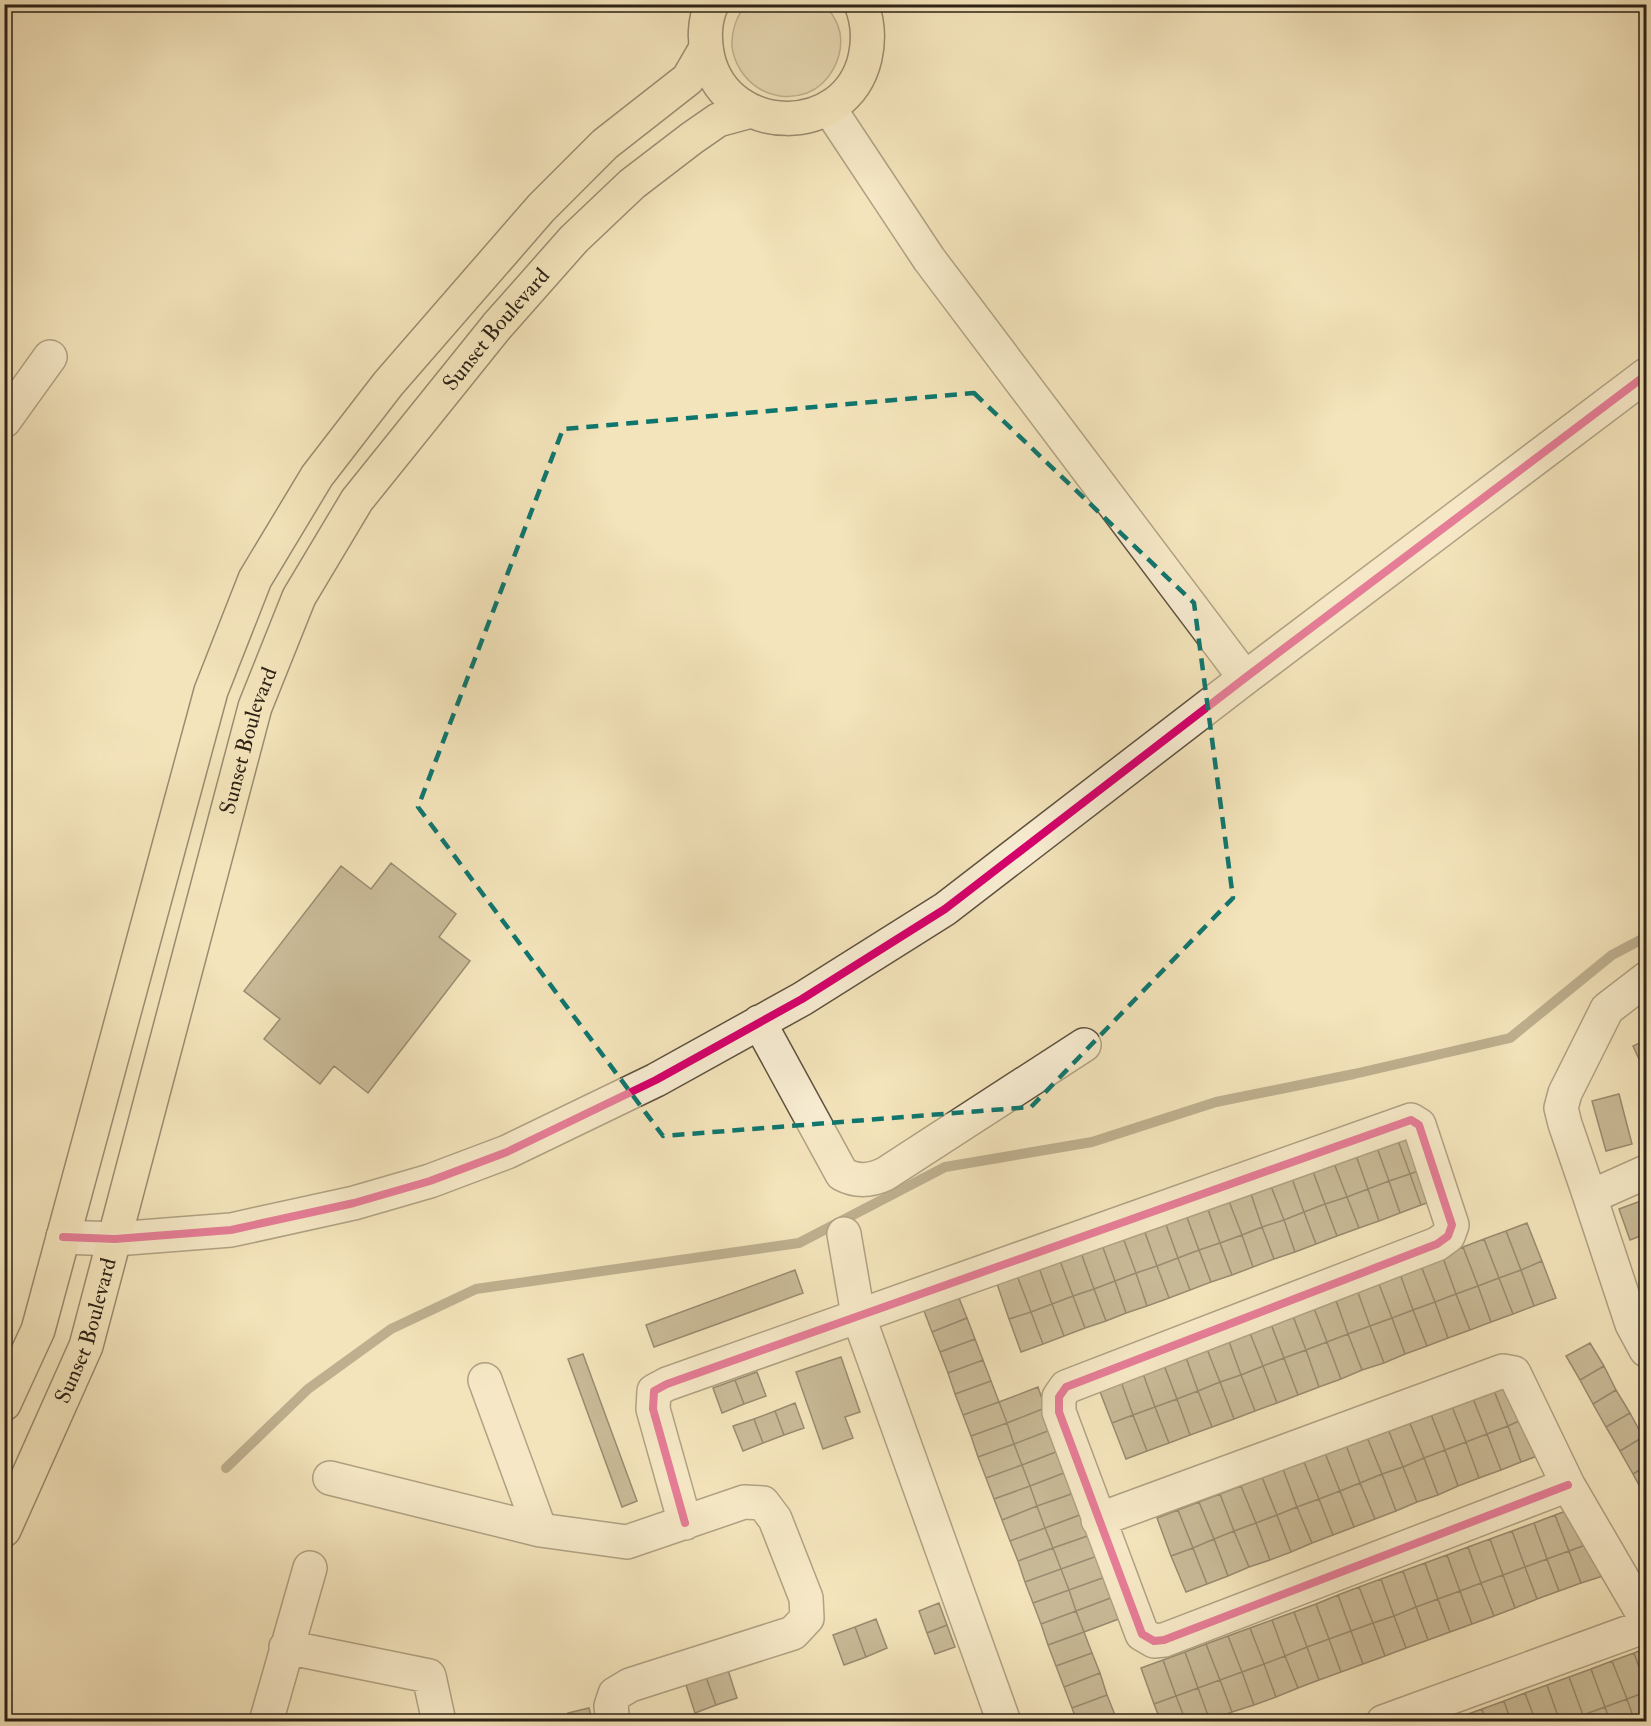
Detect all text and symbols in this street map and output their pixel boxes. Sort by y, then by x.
street label: Sunset Boulevard [436,262,556,396]
street label: Sunset Boulevard [213,663,283,817]
street label: Sunset Boulevard [48,1255,123,1408]

